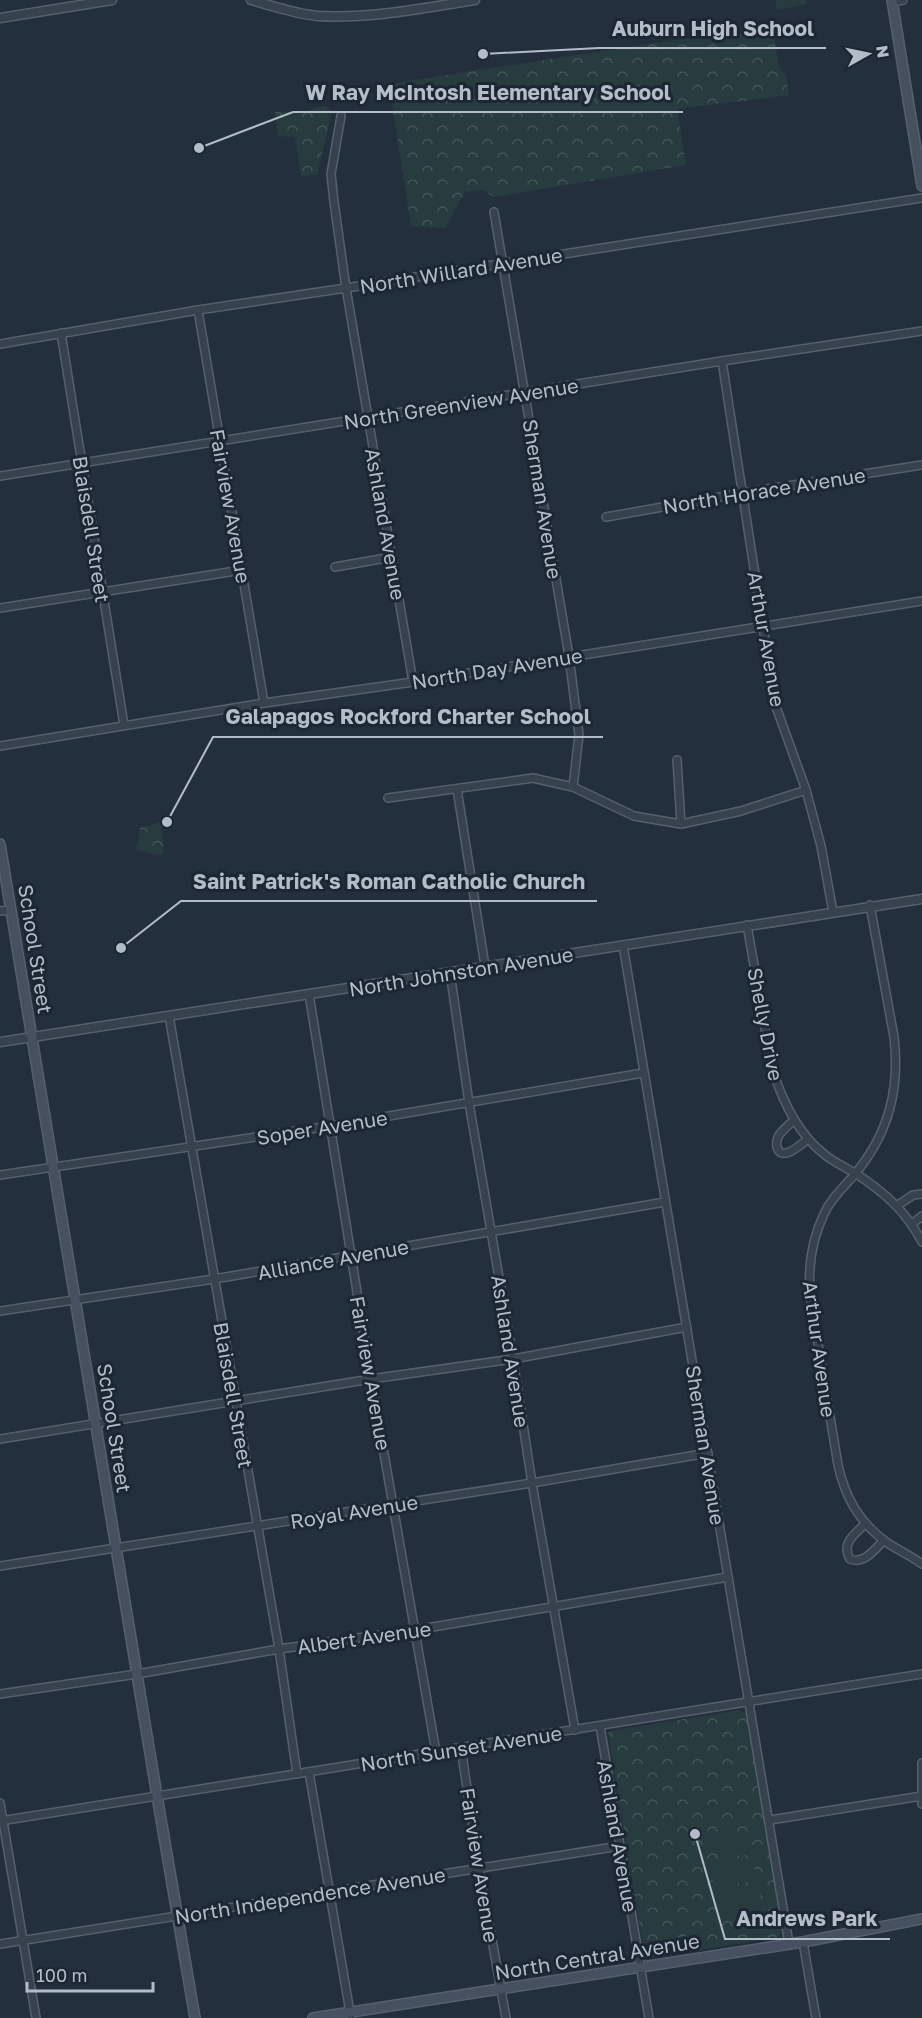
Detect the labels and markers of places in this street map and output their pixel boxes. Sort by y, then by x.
callout: Auburn High School [599,9,826,48]
callout: W Ray McIntosh Elementary School [293,73,683,112]
callout: Galapagos Rockford Charter School [213,698,603,737]
callout: Saint Patrick's Roman Catholic Church [181,862,597,901]
callout: Andrews Park [725,1900,890,1939]

